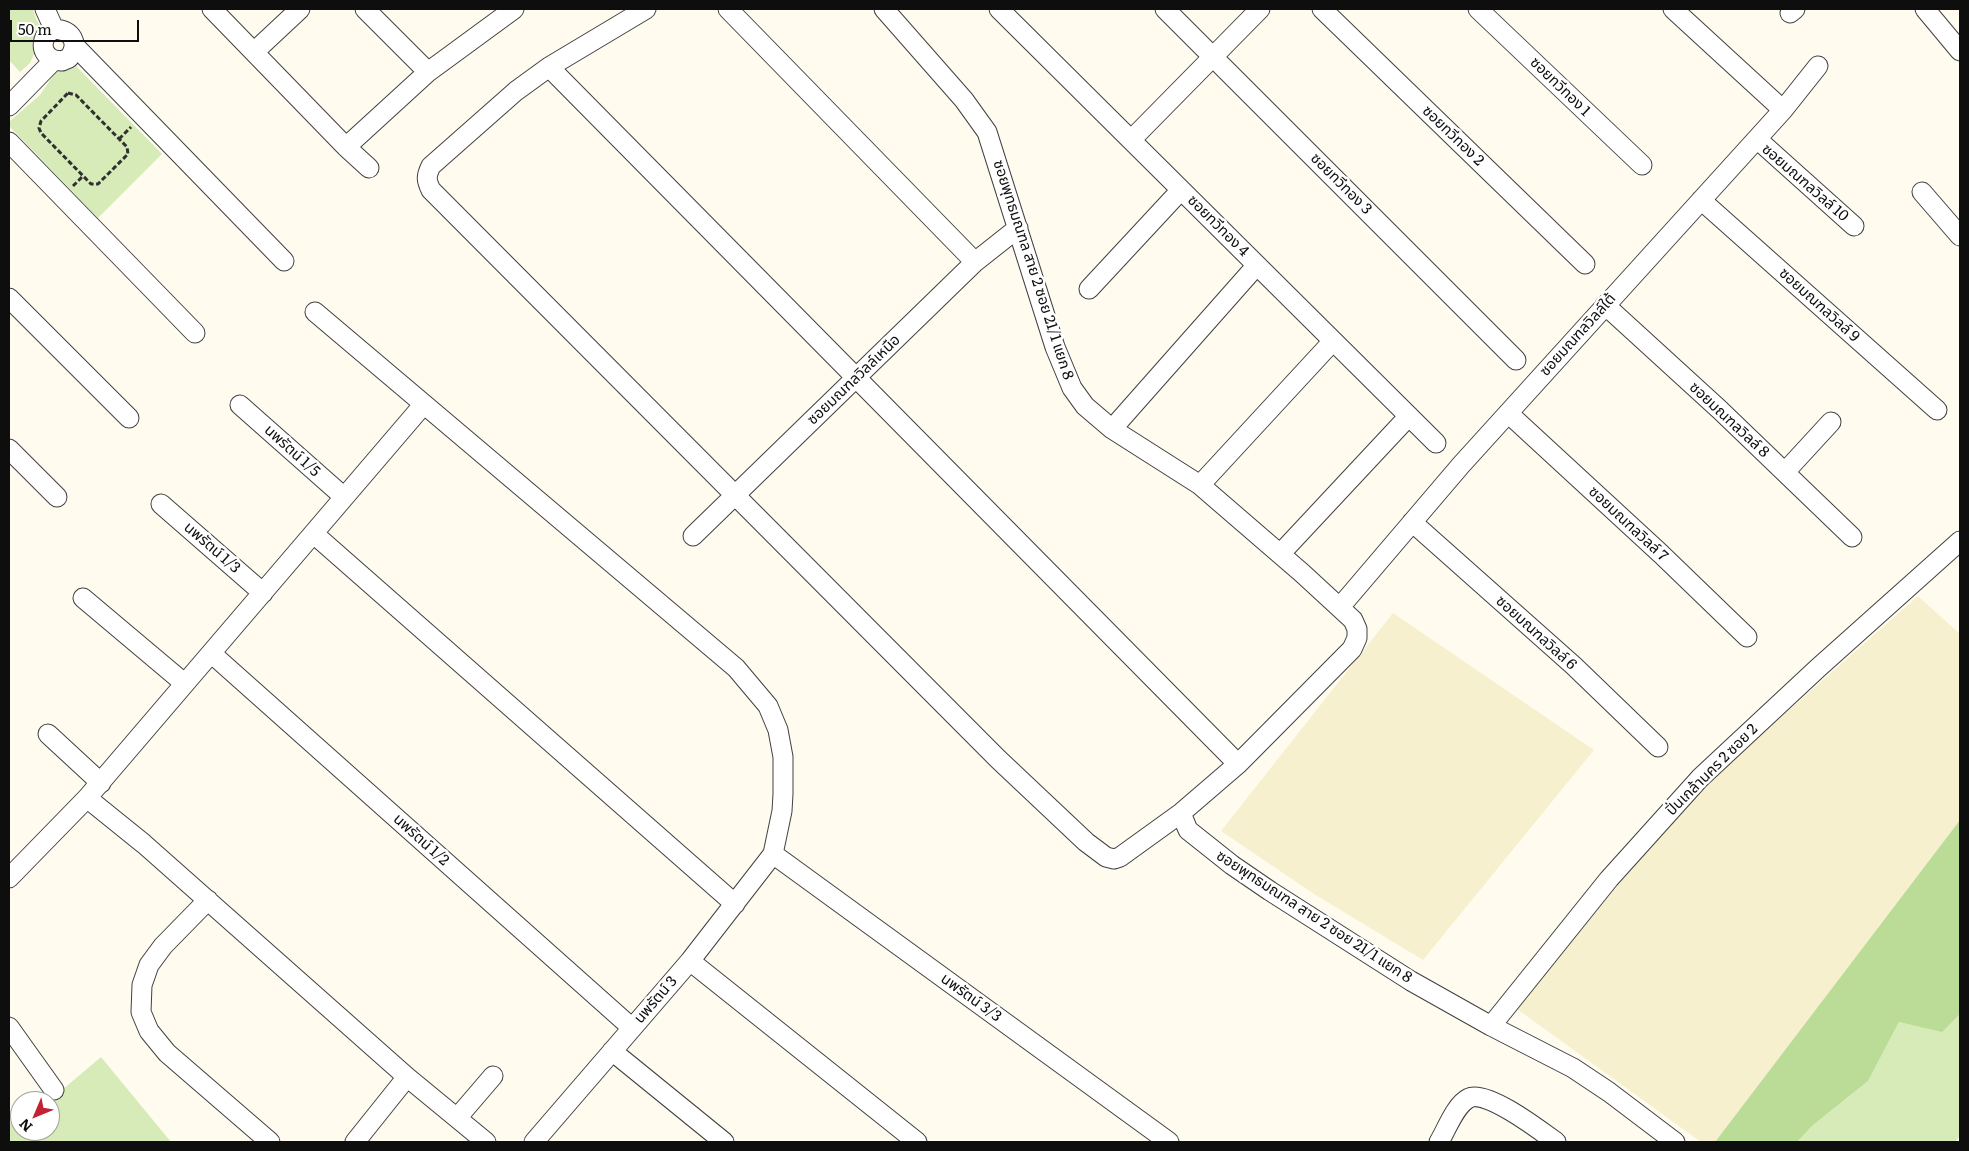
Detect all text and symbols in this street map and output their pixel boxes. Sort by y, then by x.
scale bar [12,10,141,42]
text: 50 m [18,17,52,40]
street label: ซอยทวีทอง 1 [1526,54,1594,120]
street label: ซอยทวีทอง 2 [1418,102,1488,170]
street label: ซอยมณฑลวิลล์ 10 [1758,140,1852,226]
street label: ซอยทวีทอง 3 [1307,150,1375,218]
street label: ซอยพุทธมณฑล สาย 2 ซอย 21/1 แยก 8 [989,158,1077,382]
street label: ซอยทวีทอง 4 [1184,192,1252,260]
street label: ซอยมณฑลวิลล์ 9 [1775,264,1863,346]
street label: ซอยมณฑลวิลล์ใต้ [1536,290,1620,380]
street label: ซอยมณฑลวิลล์เหนือ [804,331,904,429]
street label: ซอยมณฑลวิลล์ 8 [1685,378,1773,462]
street label: นพรัตน์ 1/5 [260,421,324,481]
street label: ซอยมณฑลวิลล์ 7 [1585,483,1671,565]
street label: นพรัตน์ 1/3 [180,519,244,577]
street label: ซอยมณฑลวิลล์ 6 [1492,592,1580,674]
street label: ปิ่นเกล้านคร 2 ซอย 2 [1662,720,1762,820]
street label: นพรัตน์ 1/2 [389,810,453,870]
street label: ซอยพุทธมณฑล สาย 2 ซอย 21/1 แยก 8 [1213,847,1415,987]
street label: นพรัตน์ 3/3 [937,970,1005,1026]
street label: นพรัตน์ 3 [631,973,681,1027]
north arrow [10,1091,60,1141]
text: N [14,1115,36,1137]

